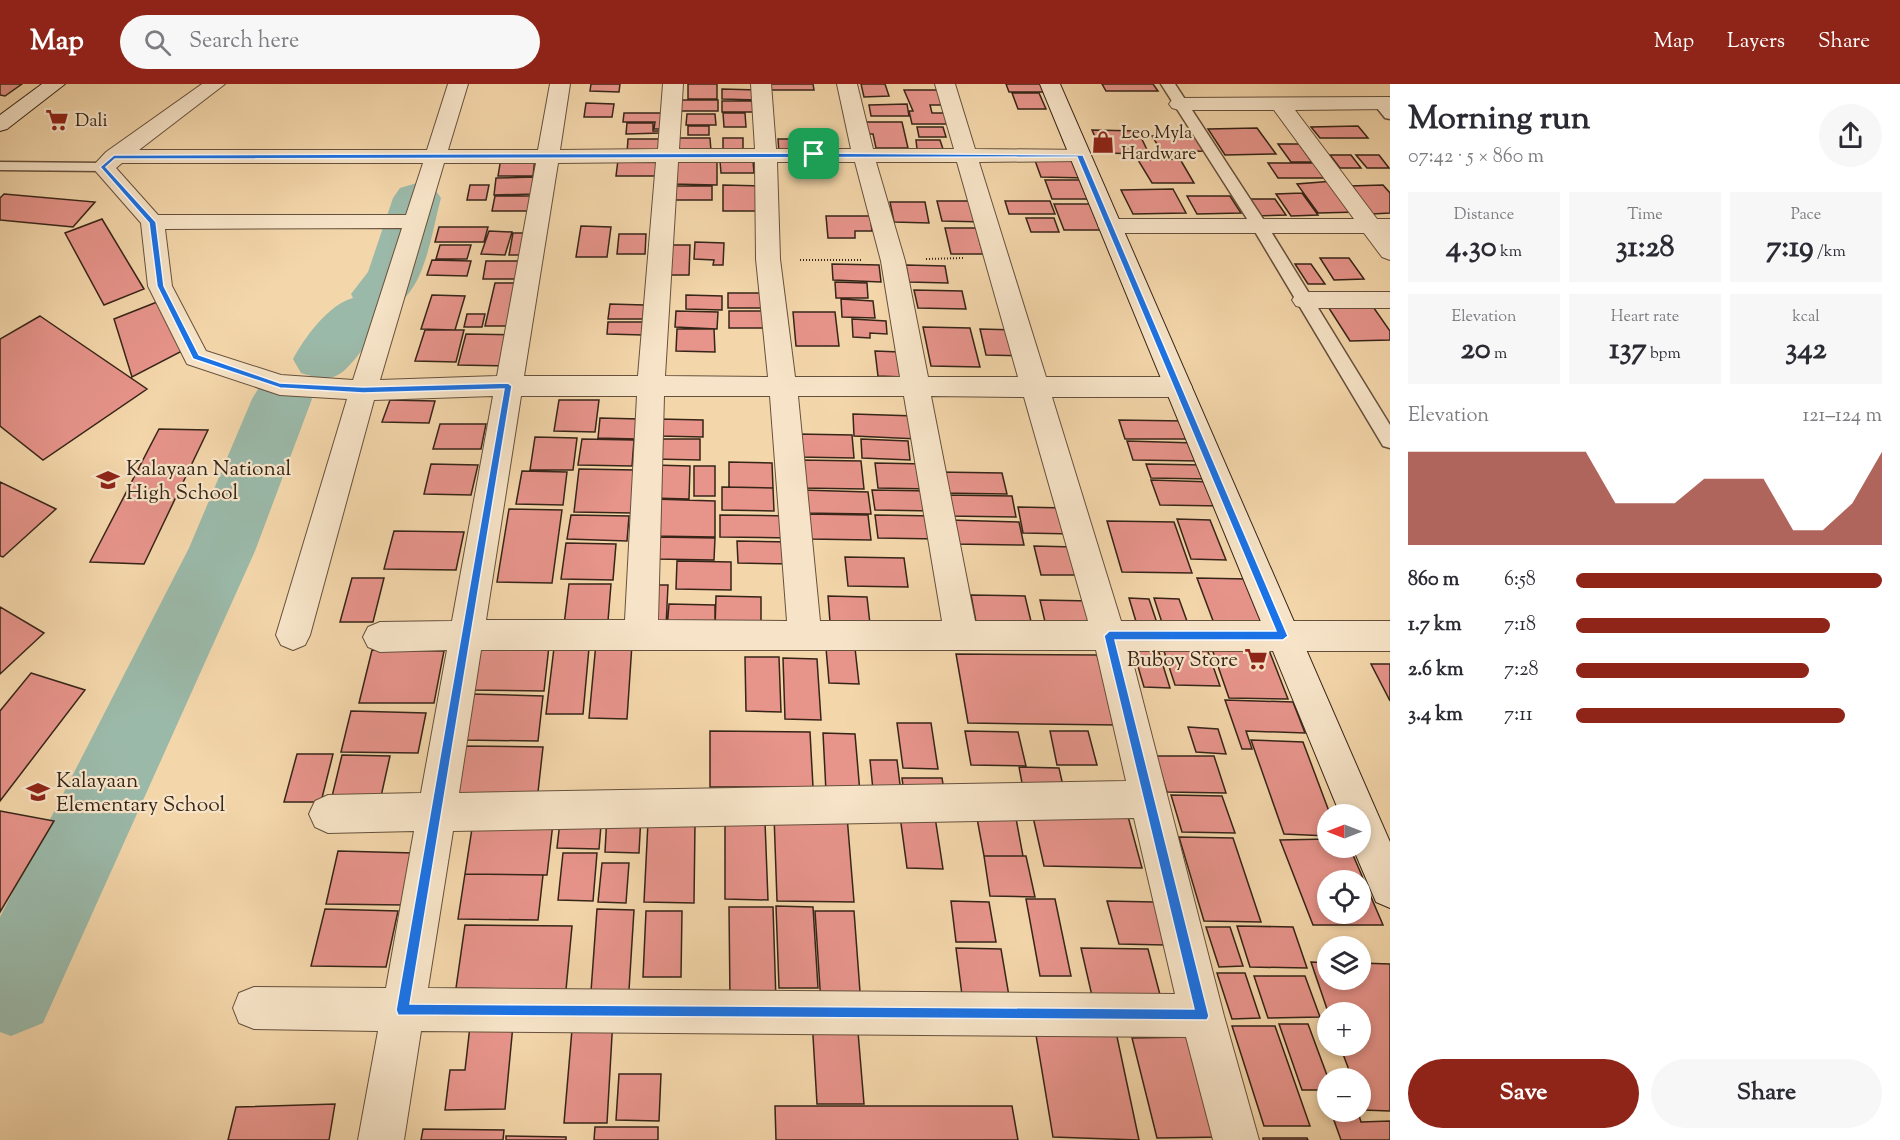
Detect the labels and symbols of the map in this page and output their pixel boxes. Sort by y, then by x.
supermarket icon: Dali [44,107,70,133]
place label: Dali [75,109,108,135]
place label: Leo Myla Hardware [1121,121,1197,168]
pin [788,128,839,179]
shop icon: Leo Myla Hardware [1090,129,1116,155]
place label: Kalayaan National High School [126,455,292,509]
school or university icon: Kalayaan National High School [95,467,121,493]
place label: Buboy Store [1127,646,1238,676]
supermarket icon: Buboy Store [1243,646,1269,672]
place label: Kalayaan Elementary School [56,767,226,821]
school or university icon: Kalayaan Elementary School [25,779,51,805]
north arrow [1317,804,1371,858]

